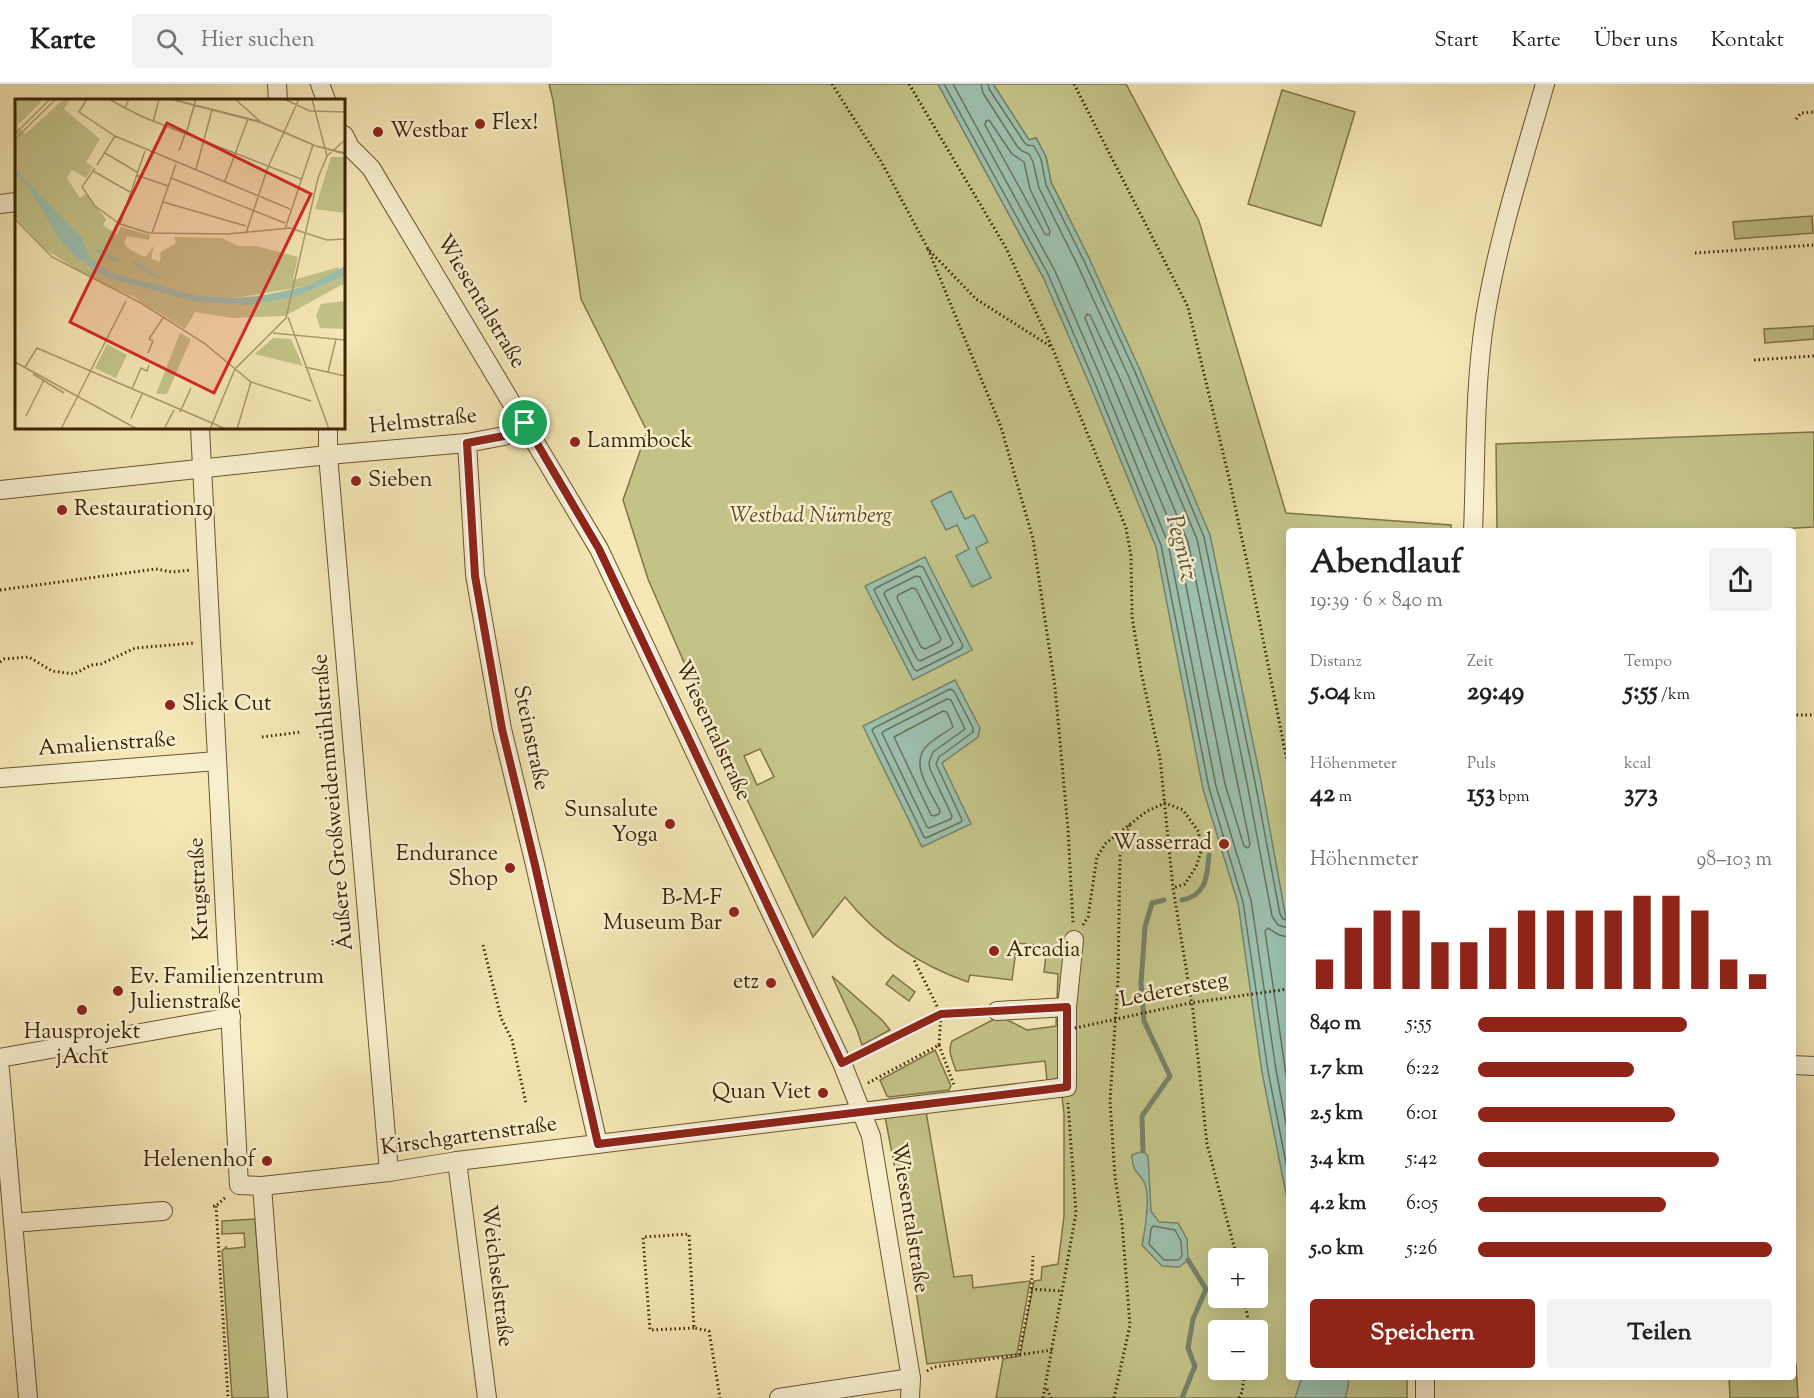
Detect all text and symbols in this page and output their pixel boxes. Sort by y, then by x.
search box [132,14,552,68]
text: Karte [30,21,96,61]
icon: search [153,25,186,58]
text: Hier suchen [201,25,315,57]
text: Start [1434,26,1478,56]
text: Karte [1511,26,1561,56]
text: Über uns [1594,26,1678,56]
text: Kontakt [1711,26,1784,56]
inset map [15,99,345,429]
place label: Flex! [492,108,538,140]
place label: Westbar [390,116,469,148]
marker: Flex! [473,117,487,131]
marker: Westbar [371,125,385,139]
street label: Wiesentalstraße [427,229,533,375]
pin [499,397,550,448]
street label: Helmstraße [367,400,479,444]
icon: arrive [508,406,541,439]
place label: Lammbock [587,426,692,458]
marker: Lammbock [568,435,582,449]
place label: Sieben [368,465,433,497]
marker: Sieben [349,474,363,488]
place label: Restauration19 [74,494,213,526]
park label: Westbad Nürnberg [730,501,893,533]
marker: Restauration19 [55,503,69,517]
water label: Pegnitz [1156,511,1206,585]
text: Abendlauf [1310,540,1462,588]
button: share [1709,548,1772,611]
text: 19:39 · 6 × 840 m [1310,587,1443,616]
text: Distanz [1310,651,1362,674]
text: Zeit [1467,651,1493,674]
text: Tempo [1624,651,1672,674]
street label: Äußere Großweidenmühlstraße [305,652,363,952]
street label: Wiesentalstraße [665,656,759,806]
text: 5.04 [1310,674,1350,711]
text: 29:49 [1467,674,1524,711]
text: 5:55 [1624,674,1658,711]
street label: Steinstraße [503,683,557,793]
text: km [1350,684,1376,707]
text: /km [1658,684,1690,707]
place label: Slick Cut [182,689,272,721]
marker: Slick Cut [163,698,177,712]
street label: Amalienstraße [37,724,177,766]
text: Höhenmeter [1310,753,1397,776]
text: Puls [1467,753,1496,776]
text: kcal [1624,753,1652,776]
text: 42 [1310,776,1335,813]
text: 153 [1467,776,1495,813]
text: 373 [1624,776,1658,813]
text: m [1335,786,1352,809]
text: bpm [1495,786,1529,809]
place label: Sunsalute Yoga [564,795,658,852]
marker: Sunsalute Yoga [663,817,677,831]
place label: Wasserrad [1112,828,1212,860]
street label: Krugstraße [181,836,219,942]
marker: Wasserrad [1217,837,1231,851]
place label: Endurance Shop [396,839,498,896]
text: Höhenmeter [1310,846,1419,875]
text: 98–103 m [1696,846,1772,875]
marker: Endurance Shop [503,861,517,875]
place label: B-M-F Museum Bar [603,883,722,940]
marker: B-M-F Museum Bar [727,905,741,919]
place label: Arcadia [1006,935,1080,967]
marker: Arcadia [987,944,1001,958]
place label: Ev. Familienzentrum Julienstraße [129,962,324,1019]
street label: Lederersteg [1117,965,1231,1017]
place label: etz [733,967,759,999]
marker: etz [764,976,778,990]
marker: Ev. Familienzentrum Julienstraße [111,984,125,998]
marker: Hausprojekt jAcht [75,1003,89,1017]
text: 840 m [1310,1010,1361,1039]
text: 5:55 [1406,1010,1432,1039]
place label: Hausprojekt jAcht [24,1017,141,1074]
text: 1.7 km [1310,1055,1364,1084]
text: 6:22 [1406,1055,1440,1084]
place label: Quan Viet [712,1077,811,1109]
marker: Quan Viet [816,1086,830,1100]
text: 2.5 km [1310,1100,1363,1129]
text: 6:01 [1406,1100,1438,1129]
street label: Kirschgartenstraße [379,1109,559,1165]
street label: Wiesentalstraße [881,1141,937,1295]
place label: Helenenhof [143,1145,256,1177]
text: 3.4 km [1310,1145,1365,1174]
text: 5:42 [1406,1145,1437,1174]
marker: Helenenhof [260,1154,274,1168]
text: 4.2 km [1310,1190,1366,1219]
text: 6:05 [1406,1190,1438,1219]
street label: Weichselstraße [471,1203,521,1349]
text: 5.0 km [1310,1235,1364,1264]
text: 5:26 [1406,1235,1437,1264]
map controls [1208,1248,1268,1380]
button: + [1208,1248,1268,1308]
button: Speichern [1310,1299,1535,1368]
button: Teilen [1547,1299,1772,1368]
button: − [1208,1320,1268,1380]

